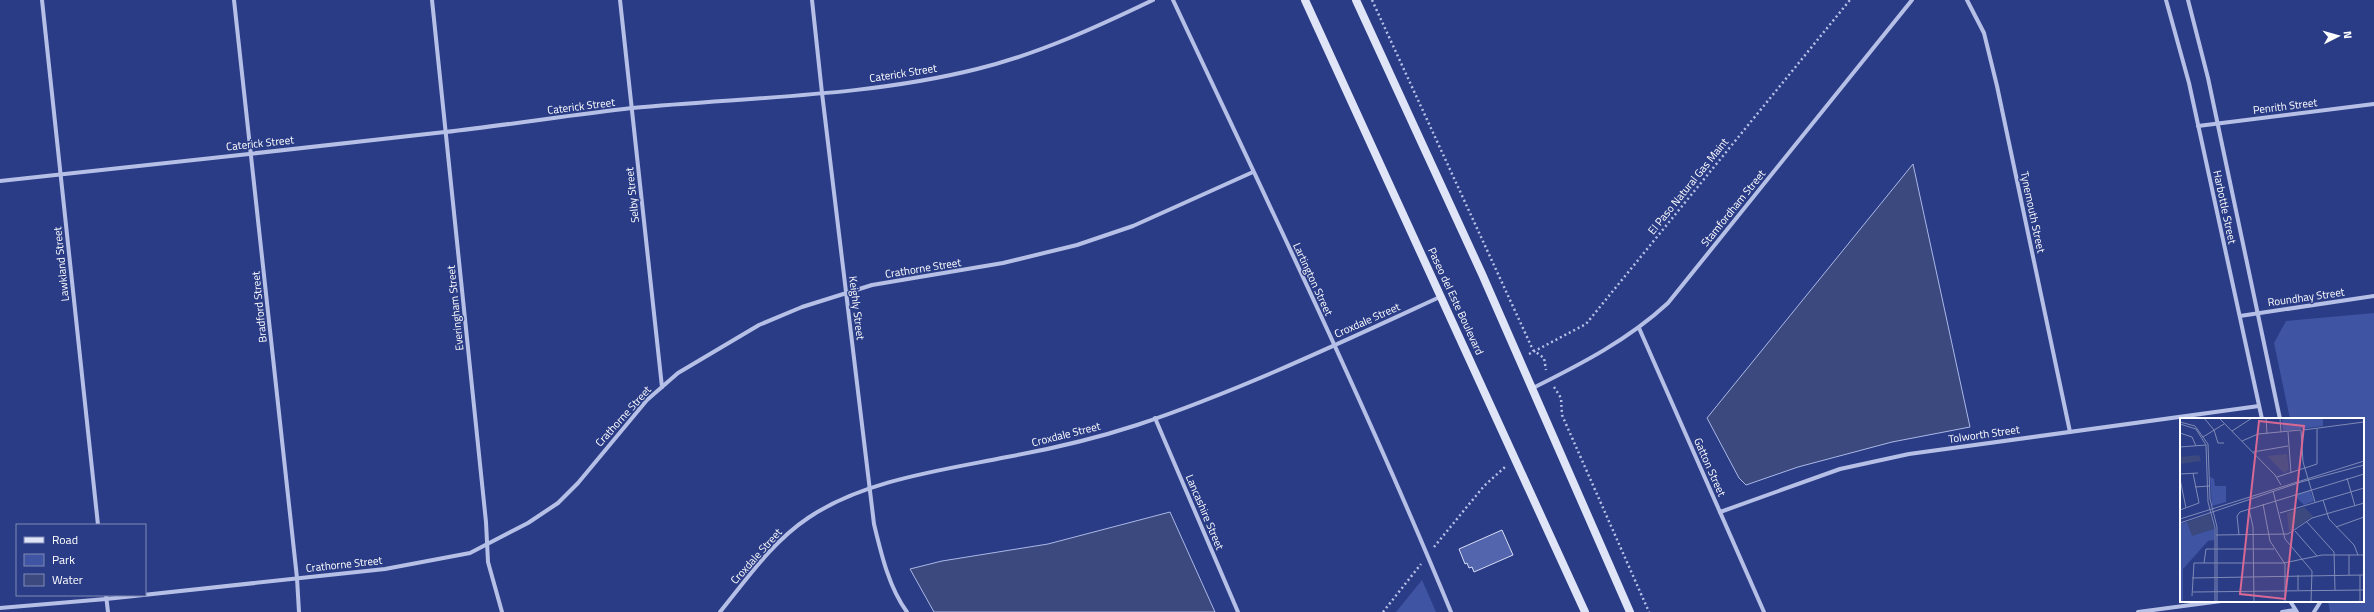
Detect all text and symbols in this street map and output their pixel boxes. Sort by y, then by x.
north arrow [2318,16,2358,56]
text: N [2340,30,2356,40]
street label: Caterick Street [868,60,938,86]
street label: Caterick Street [546,94,616,118]
street label: Penrith Street [2252,94,2318,118]
street label: Caterick Street [225,131,295,155]
street label: El Paso Natural Gas Maint [1644,134,1732,238]
street label: Selby Street [621,166,643,224]
street label: Stamfordham Street [1697,166,1769,250]
street label: Harbottle Street [2209,169,2241,245]
street label: Tynemouth Street [2017,170,2050,254]
street label: Lawkland Street [49,226,73,302]
street label: Lartington Street [1289,240,1337,318]
street label: Paseo del Este Boulevard [1424,245,1488,358]
street label: Crathorne Street [884,254,962,282]
street label: Everingham Street [443,264,467,352]
street label: Bradford Street [247,270,271,343]
street label: Keighly Street [845,275,869,341]
street label: Roundhay Street [2267,284,2346,310]
street label: Croxdale Street [1332,298,1403,342]
street label: Crathorne Street [591,382,655,450]
street label: Croxdale Street [1030,418,1102,450]
inset map [2180,418,2364,602]
street label: Tolworth Street [1947,421,2021,447]
street label: Gatton Street [1690,435,1730,499]
street label: Lancashire Street [1182,472,1228,552]
legend [16,524,146,596]
street label: Croxdale Street [727,524,786,587]
text: Road [52,530,78,549]
text: Park [52,550,75,569]
street label: Crathorne Street [305,552,383,576]
text: Water [52,570,83,589]

